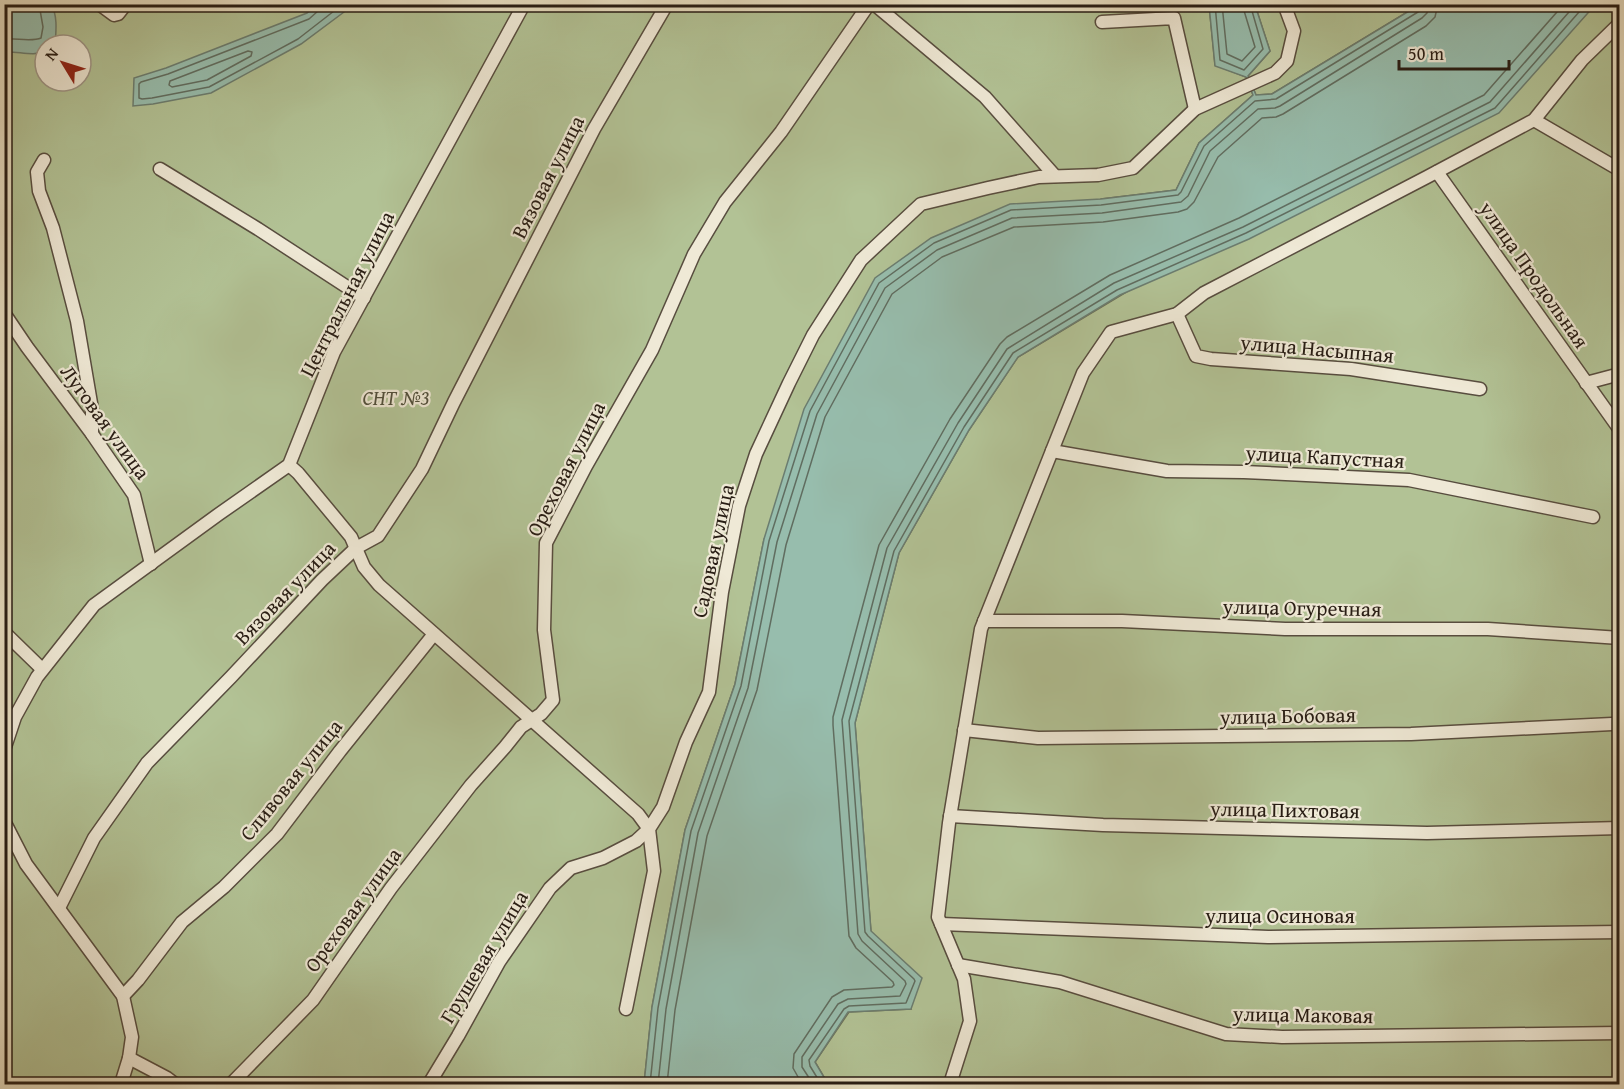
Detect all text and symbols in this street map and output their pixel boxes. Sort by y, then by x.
north arrow [33,33,93,93]
scale bar [1399,33,1508,71]
text: 50 m [1408,40,1444,67]
text: N [38,42,64,65]
street label: Вязовая улица [503,110,592,244]
street label: улица Продольная [1471,194,1597,355]
street label: Центральная улица [291,205,402,382]
street label: улица Насыпная [1238,326,1395,371]
street label: Луговая улица [53,358,158,486]
park label: СНТ №3 [363,382,430,413]
street label: Ореховая улица [518,396,613,542]
street label: улица Капустная [1244,437,1406,476]
street label: Садовая улица [683,481,742,621]
street label: Вязовая улица [227,533,343,652]
street label: улица Огуречная [1221,591,1382,624]
street label: улица Бобовая [1219,699,1357,732]
street label: Сливовая улица [232,712,349,847]
street label: улица Пихтовая [1209,793,1361,826]
street label: Ореховая улица [297,841,408,978]
street label: Грушевая улица [432,884,536,1029]
street label: улица Осиновая [1204,900,1355,931]
street label: улица Маковая [1232,998,1374,1031]

